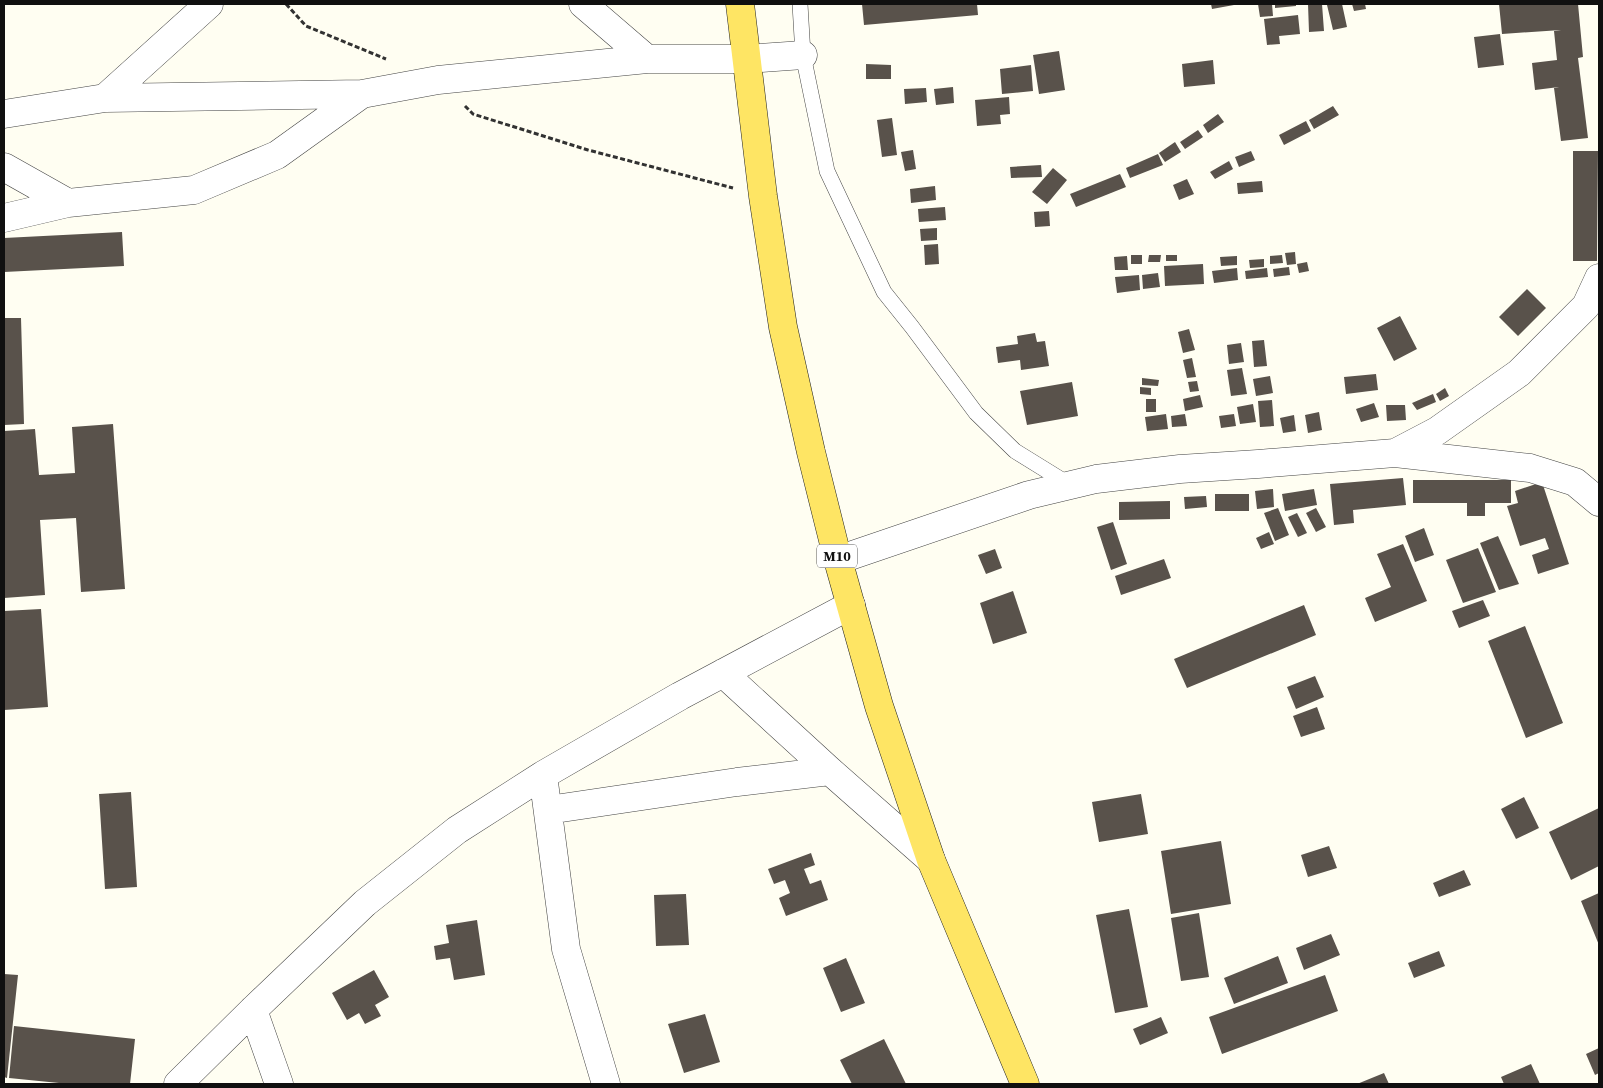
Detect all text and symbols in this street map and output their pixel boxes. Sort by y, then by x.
road number: M10 [817,544,857,568]

